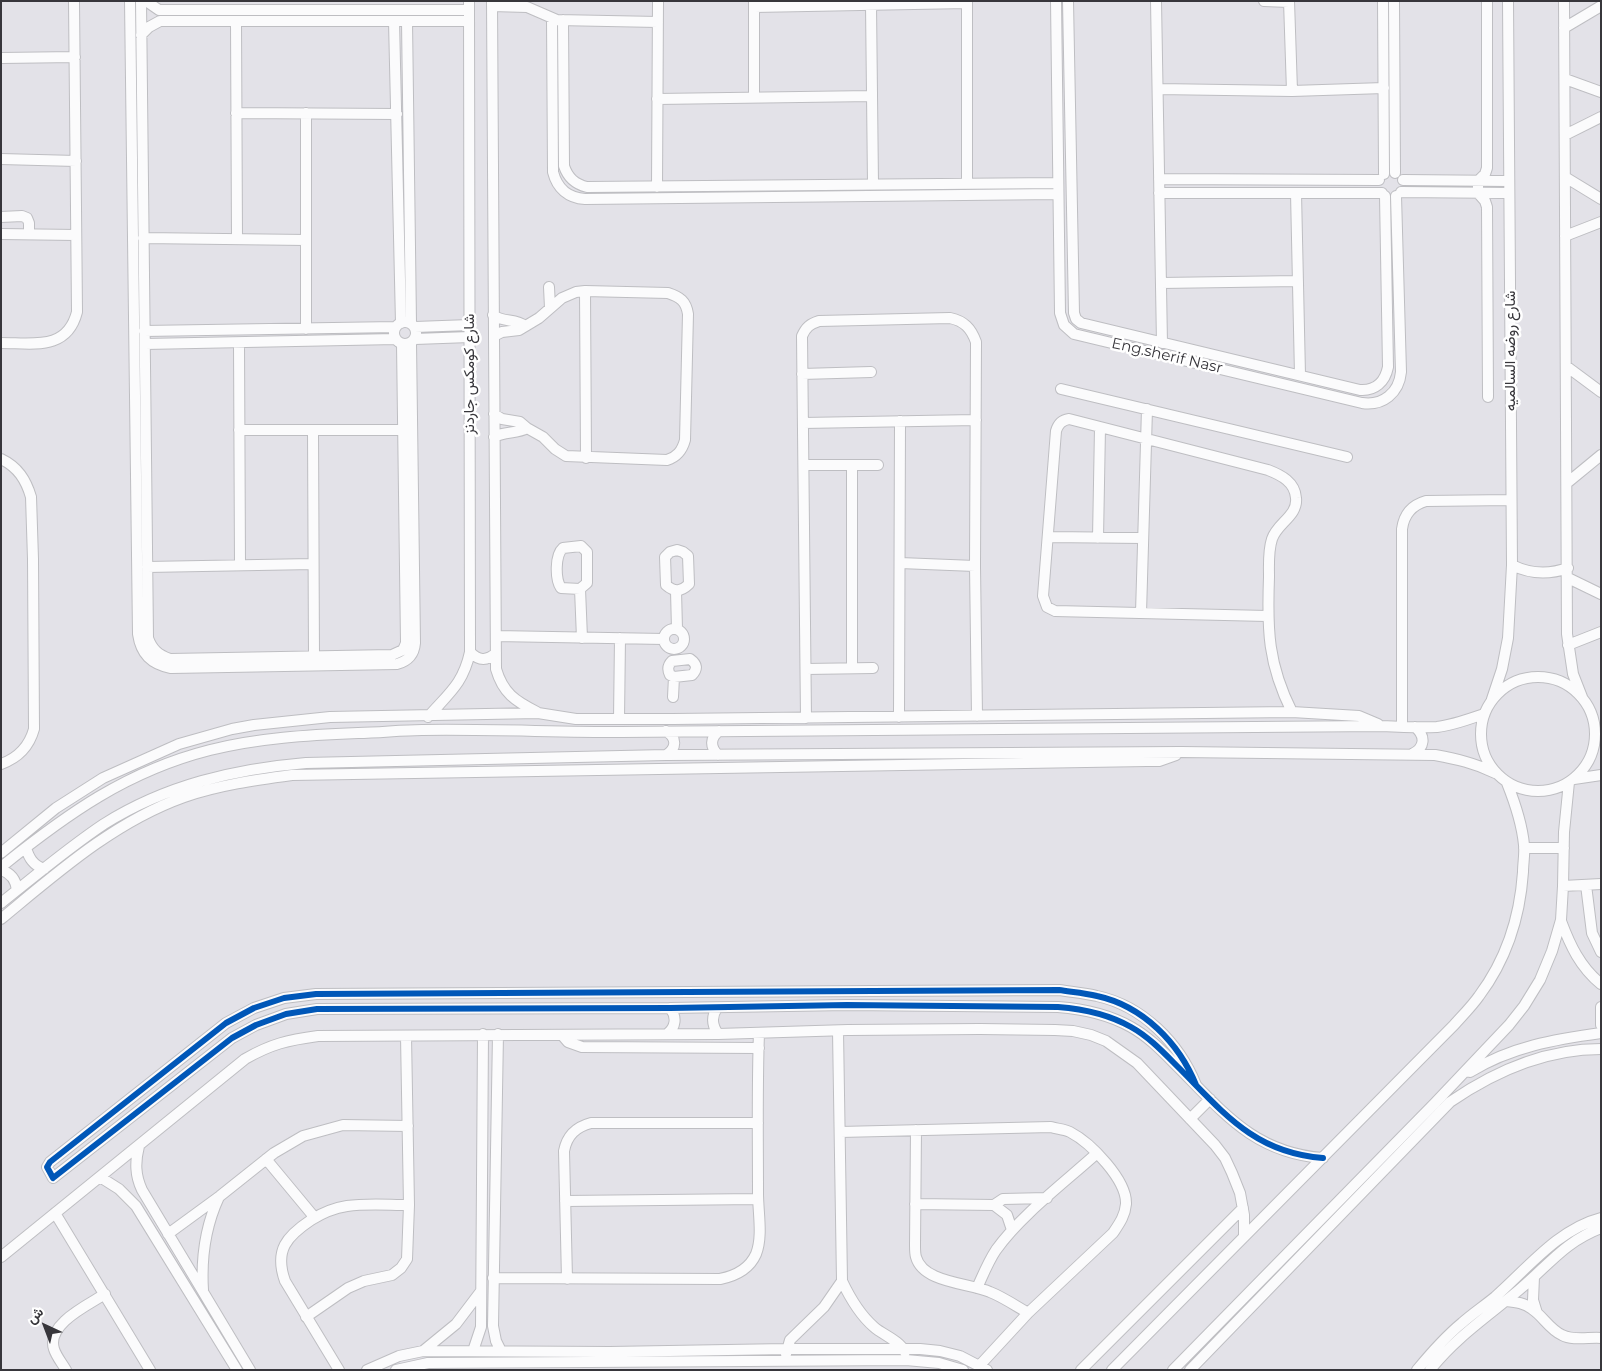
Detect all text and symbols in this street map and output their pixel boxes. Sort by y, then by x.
street label: شارع روضه السالميه [1502,291,1520,411]
street label: شارع كومكس جاردنز [461,314,479,434]
street label: Eng.sherif Nasr [1110,334,1224,378]
north arrow [20,1301,70,1351]
text: ش [22,1303,47,1327]

